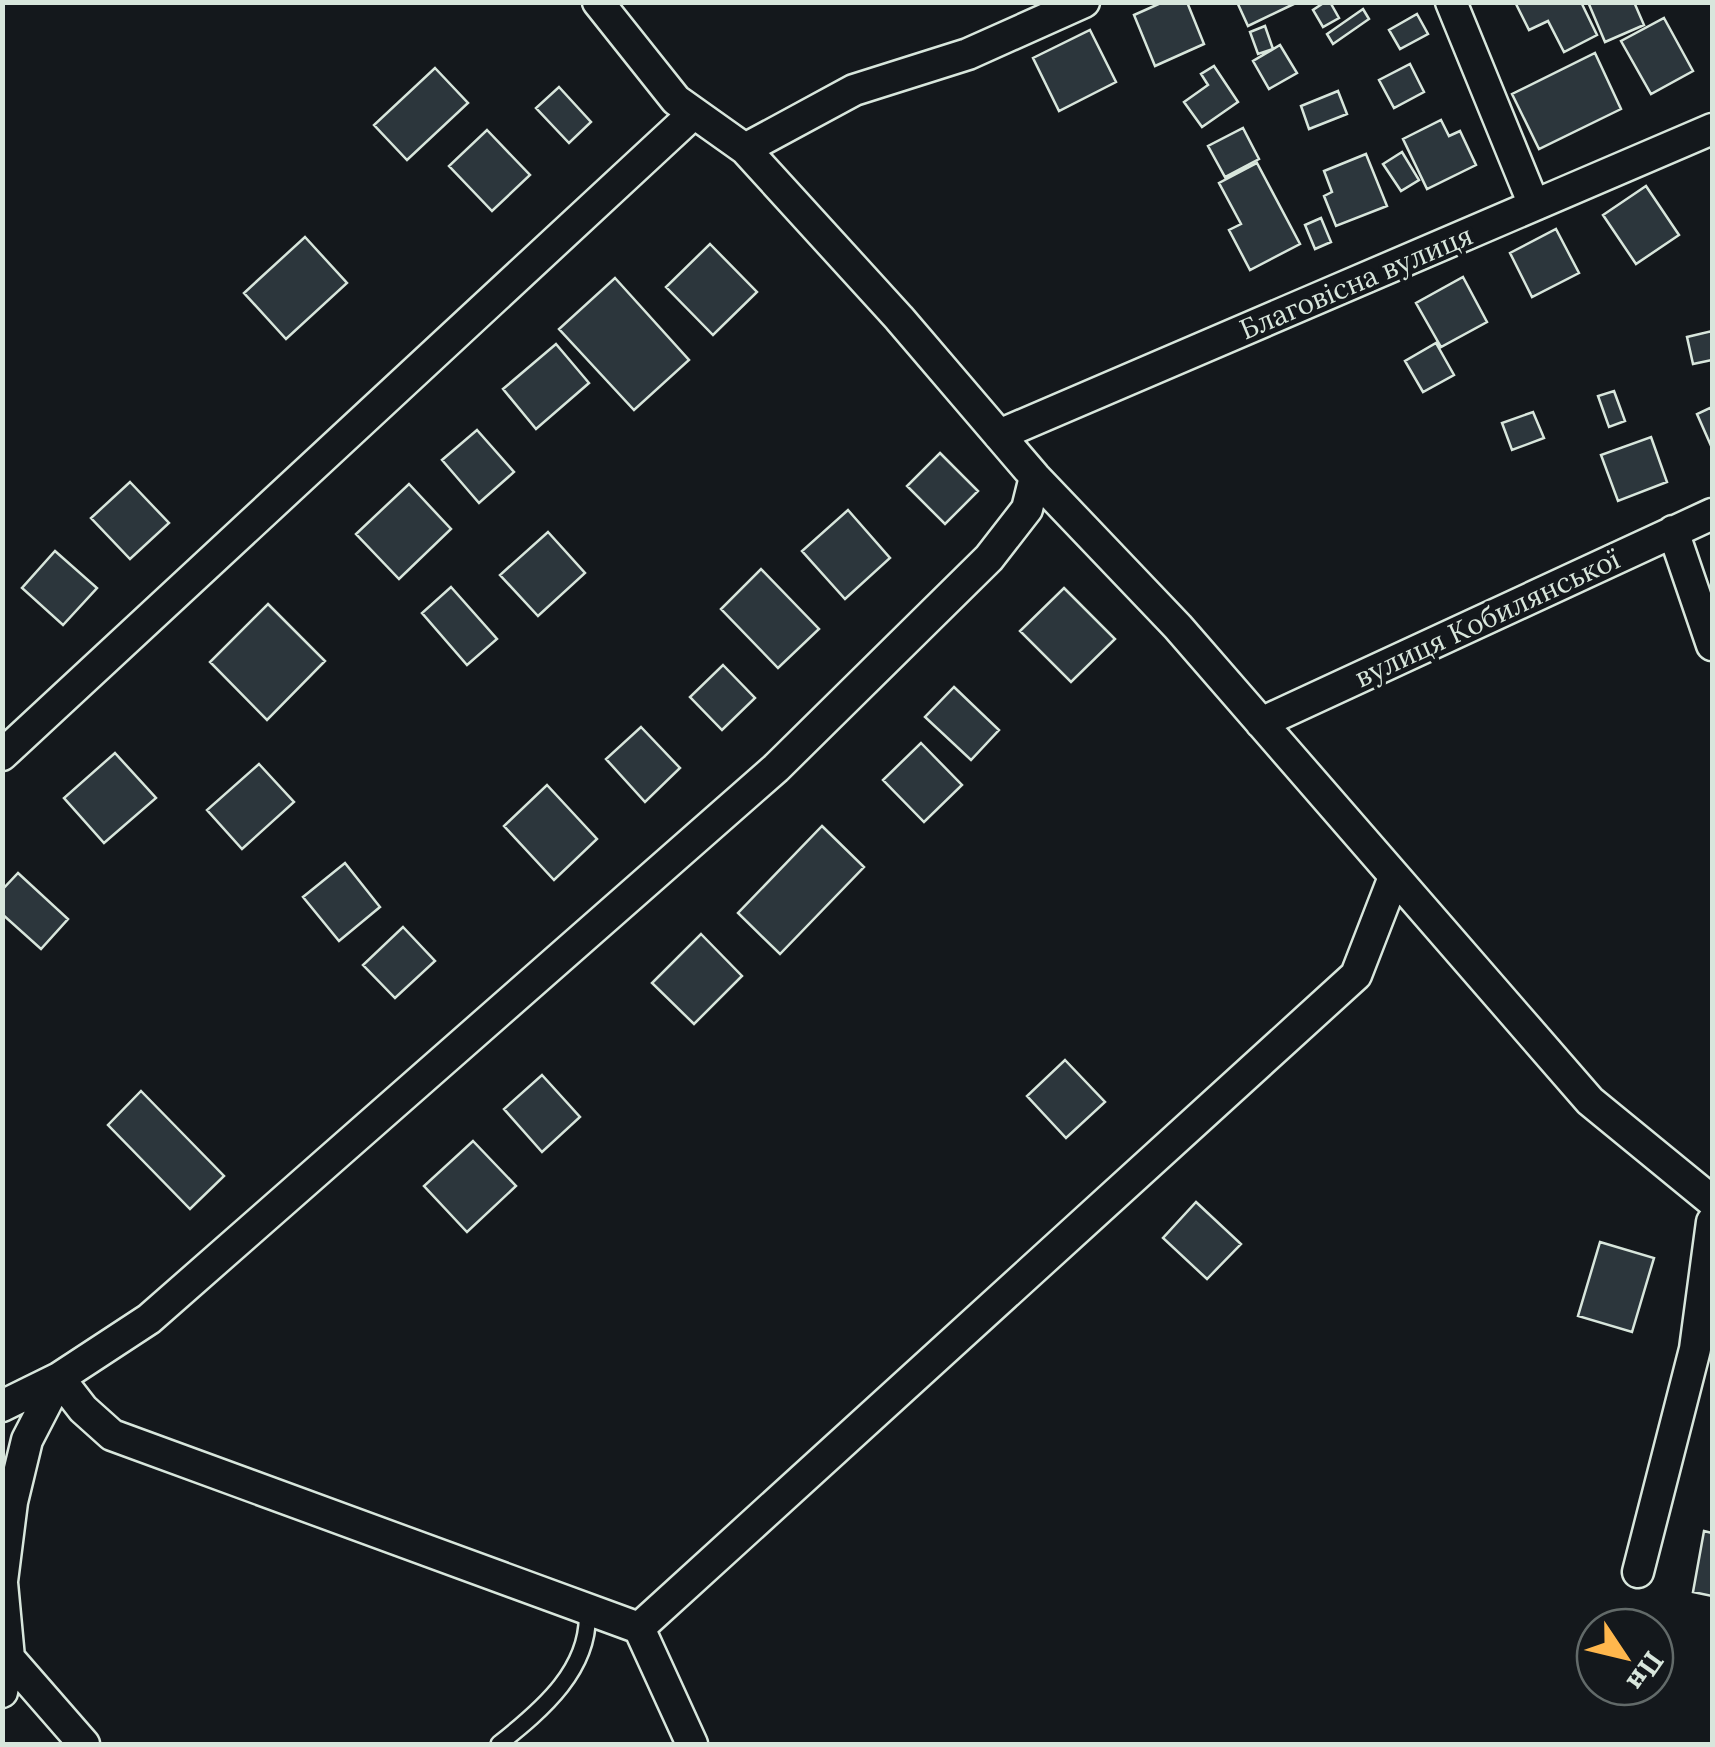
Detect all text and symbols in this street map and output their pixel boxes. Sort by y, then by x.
street label: Благовісна вулиця [1234,217,1478,347]
street label: вулиця Кобилянської [1349,541,1625,695]
north arrow [1575,1607,1675,1707]
text: Пн [1619,1644,1672,1698]

